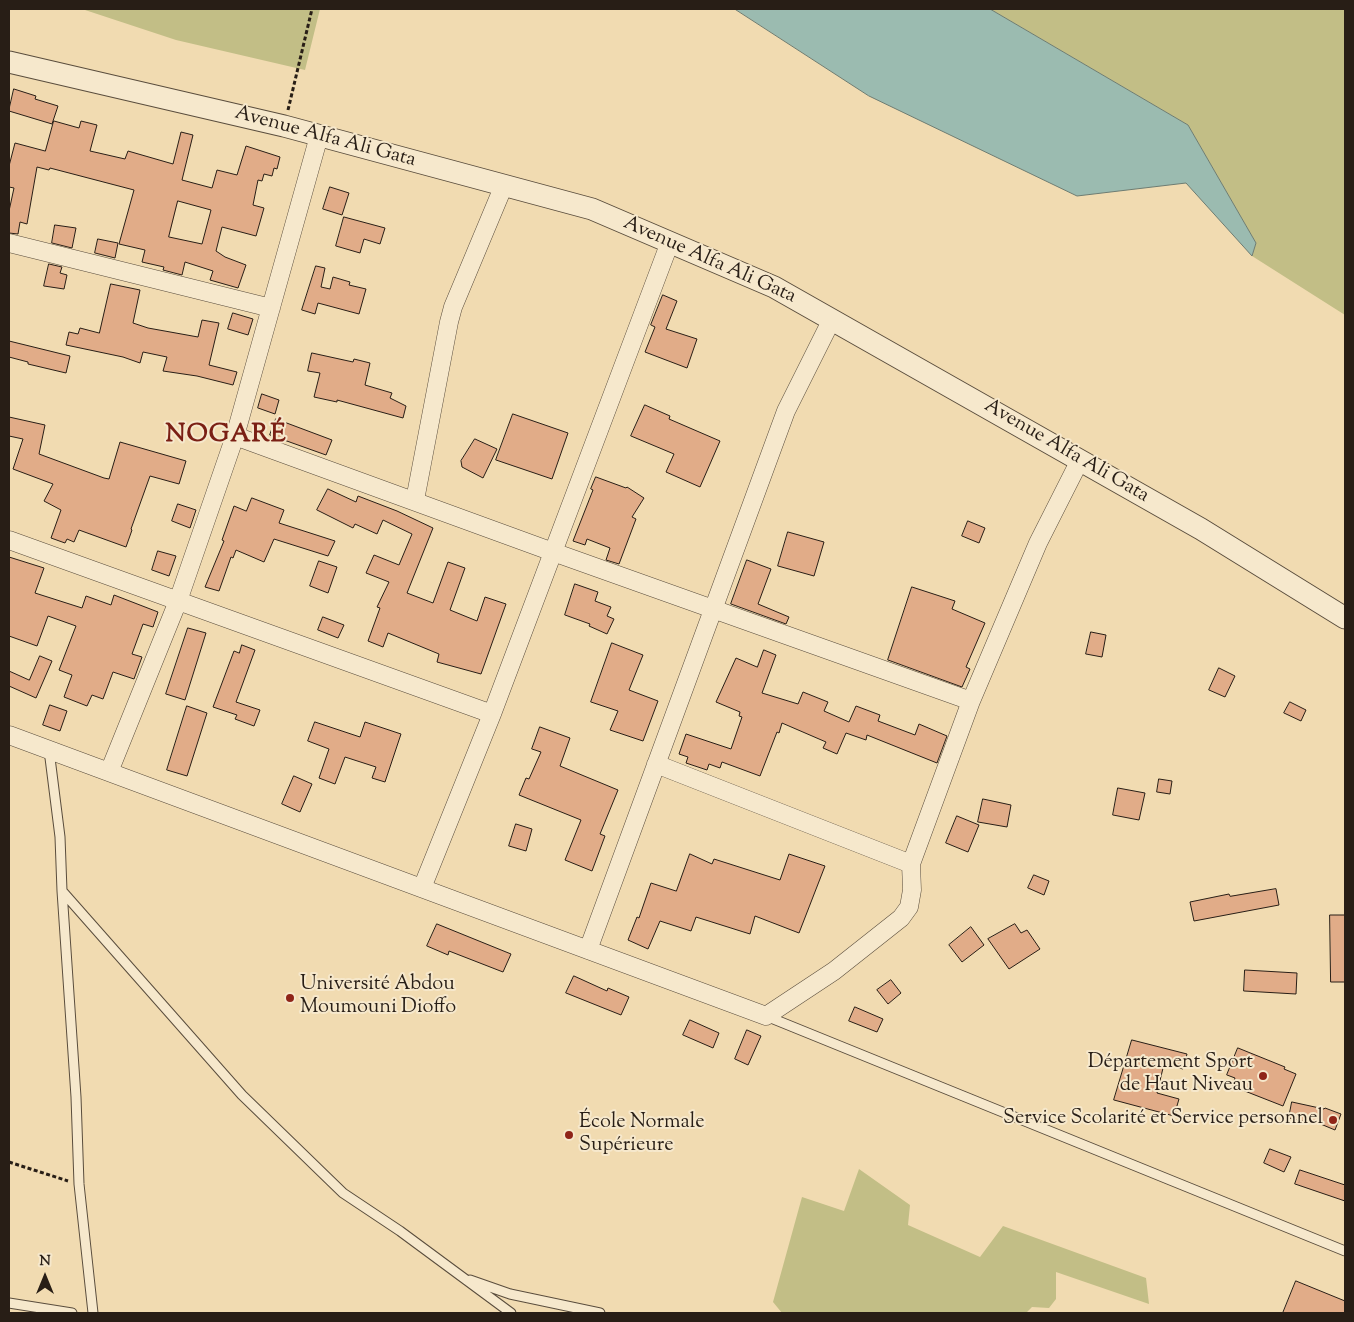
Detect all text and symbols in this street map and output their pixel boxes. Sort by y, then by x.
street label: Avenue Alfa Ali Gata [232,102,418,174]
street label: Avenue Alfa Ali Gata [619,212,799,310]
street label: Avenue Alfa Ali Gata [979,395,1153,509]
district label: NOGARÉ [165,422,287,452]
place label: Université Abdou Moumouni Dioffo [300,974,456,1021]
marker: Université Abdou Moumouni Dioffo [284,992,296,1004]
place label: Département Sport de Haut Niveau [1088,1052,1253,1099]
marker: Département Sport de Haut Niveau [1257,1070,1269,1082]
place label: Service Scolarité et Service personnel [1003,1108,1323,1132]
place label: École Normale Supérieure [579,1112,704,1159]
marker: Service Scolarité et Service personnel [1327,1114,1339,1126]
marker: École Normale Supérieure [563,1129,575,1141]
north arrow [20,1252,70,1302]
text: N [39,1252,51,1272]

